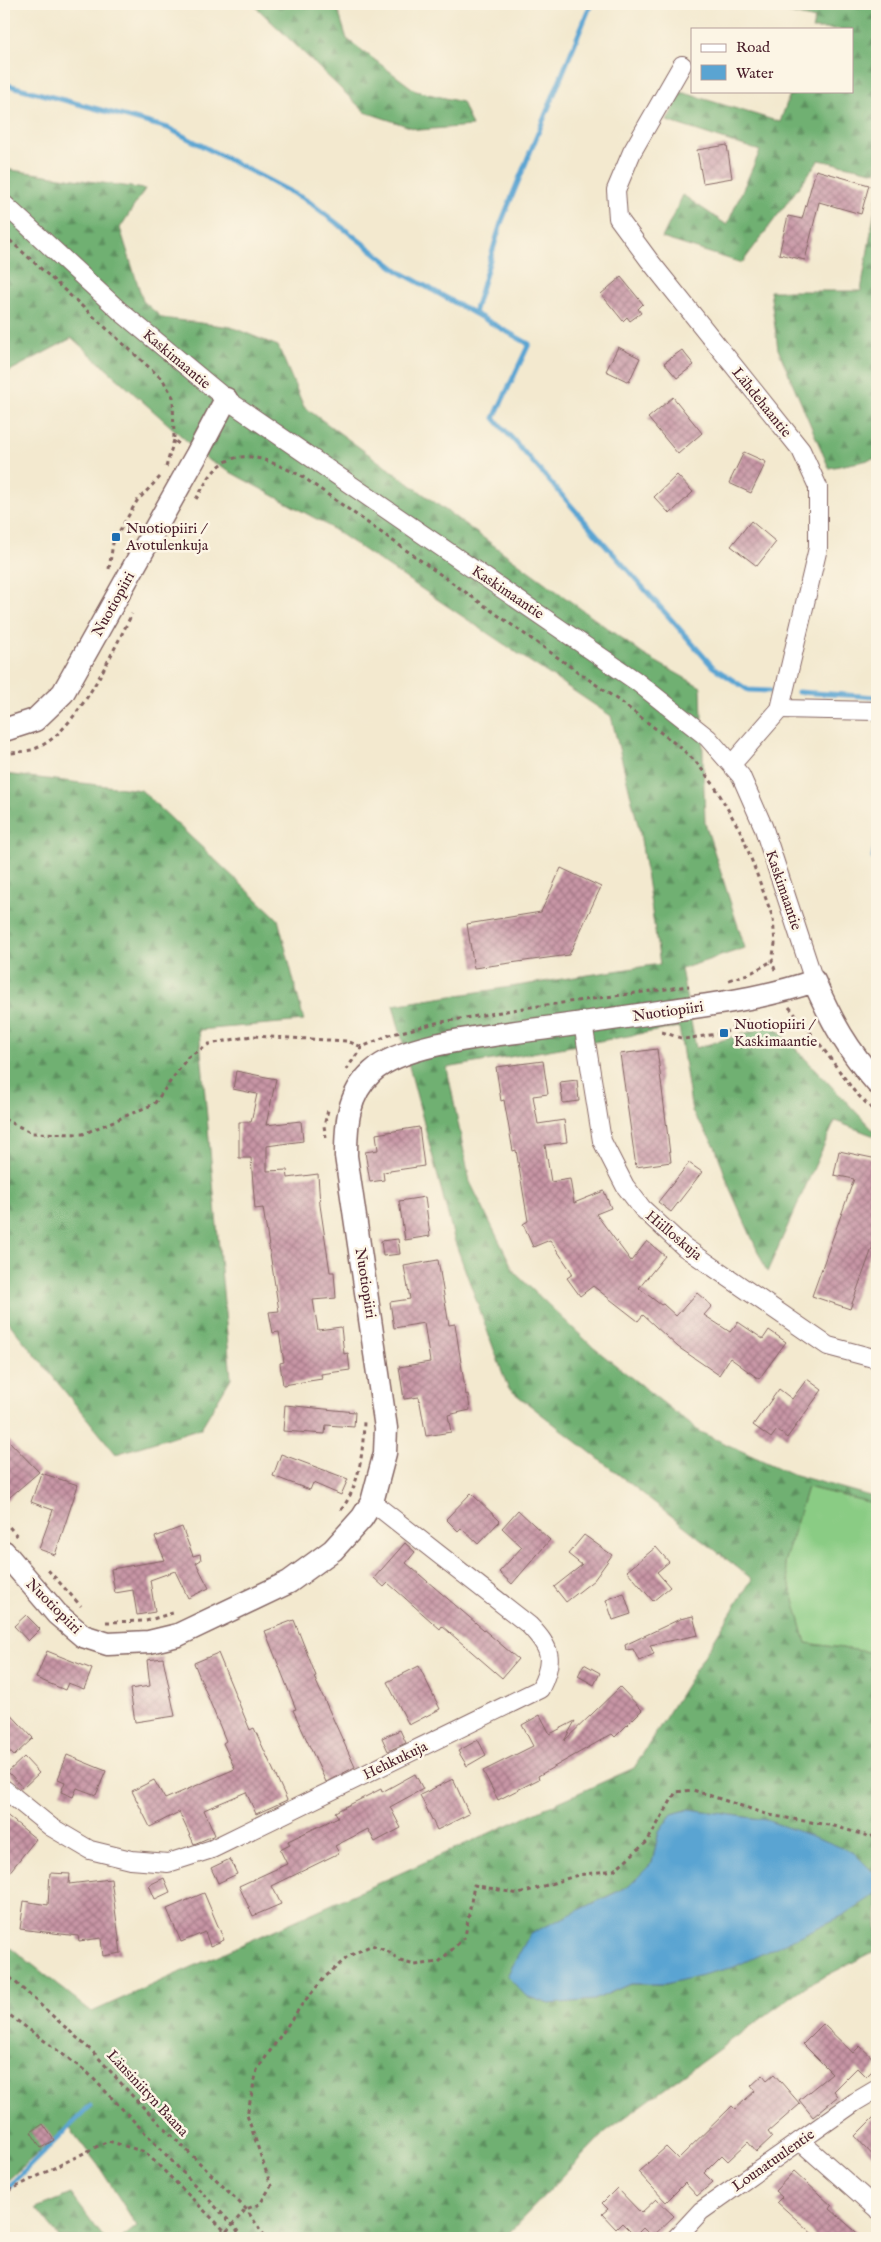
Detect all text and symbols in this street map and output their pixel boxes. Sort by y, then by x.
legend [691,28,854,92]
text: Road [736,38,771,57]
text: Water [736,64,774,83]
street label: Kaskimaantie [139,325,215,393]
street label: Lähdehaantie [728,363,796,441]
place label: Nuotiopiiri / Avotulenkuja [125,519,209,555]
marker: Nuotiopiiri / Avotulenkuja [110,531,122,543]
street label: Kaskimaantie [468,561,548,624]
street label: Nuotiopiiri [88,569,139,640]
street label: Kaskimaantie [761,848,806,933]
street label: Nuotiopiiri [632,997,705,1026]
place label: Nuotiopiiri / Kaskimaantie [734,1015,817,1051]
marker: Nuotiopiiri / Kaskimaantie [718,1027,730,1039]
street label: Hiilloskuja [641,1206,706,1265]
street label: Nuotiopiiri [351,1246,380,1320]
street label: Nuotiopiiri [22,1574,86,1638]
street label: Hehkukuja [360,1737,431,1784]
street label: Länsiniityn Baana [103,2046,193,2141]
street label: Lounatuulentie [728,2125,818,2196]

